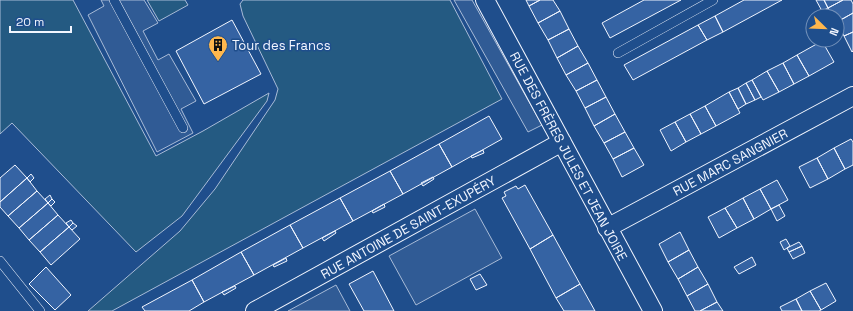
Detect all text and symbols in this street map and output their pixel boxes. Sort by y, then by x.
scale bar [10,8,71,34]
north arrow [805,8,845,48]
text: 20 m [16,14,44,30]
text: N [826,26,842,38]
building icon: Tour des Francs [207,34,229,62]
place label: Tour des Francs [232,37,331,54]
street label: RUE DES FRÈRES JULES ET JEAN JOIRE [506,49,631,264]
street label: RUE MARC SANGNIER [670,125,791,200]
street label: RUE ANTOINE DE SAINT-EXUPÉRY [318,172,499,283]

